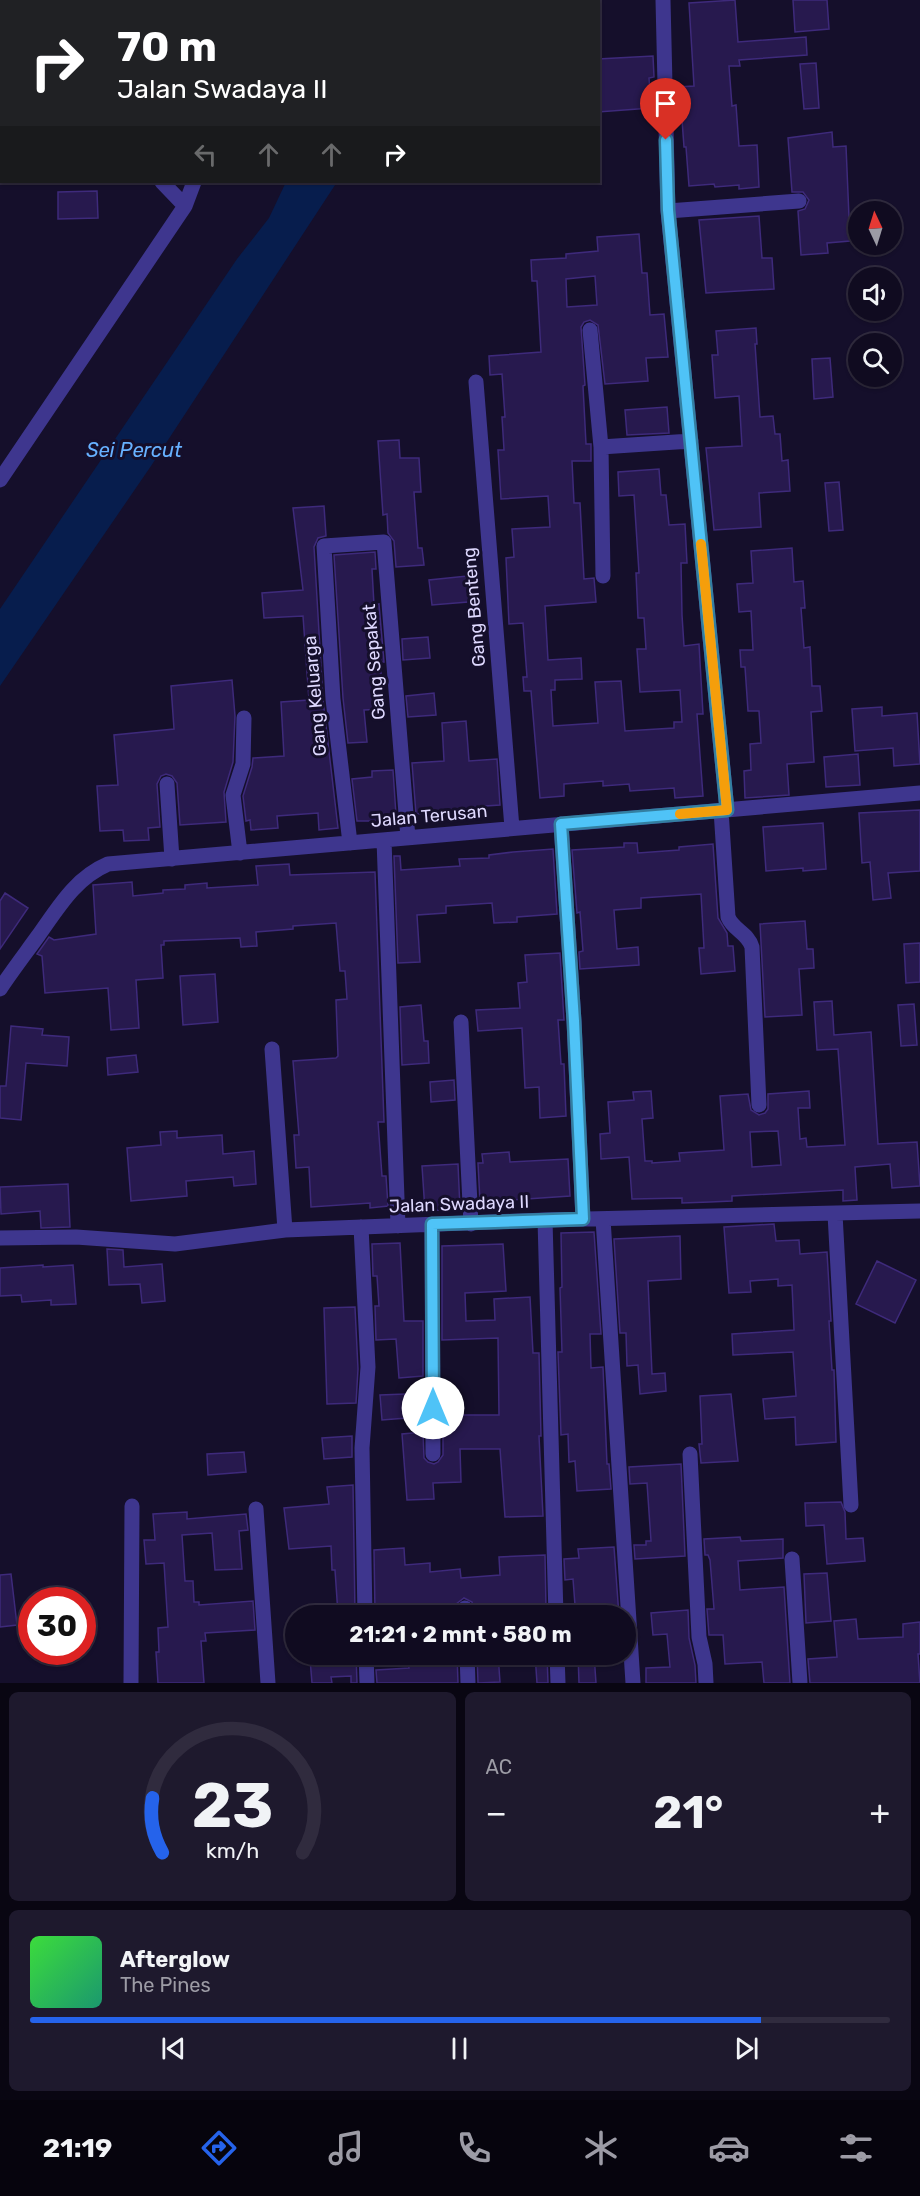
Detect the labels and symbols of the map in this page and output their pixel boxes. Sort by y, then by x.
pin [640,78,691,140]
north arrow [848,201,902,255]
water label: Sei Percut [86,438,182,462]
street label: Gang Benteng [458,546,490,668]
street label: Gang Sepakat [358,603,390,721]
street label: Gang Keluarga [299,635,331,757]
street label: Jalan Terusan [370,800,488,832]
street label: Jalan Swadaya II [388,1191,530,1217]
position arrow [401,1376,465,1440]
speed limit sign: 30 [18,1587,96,1665]

